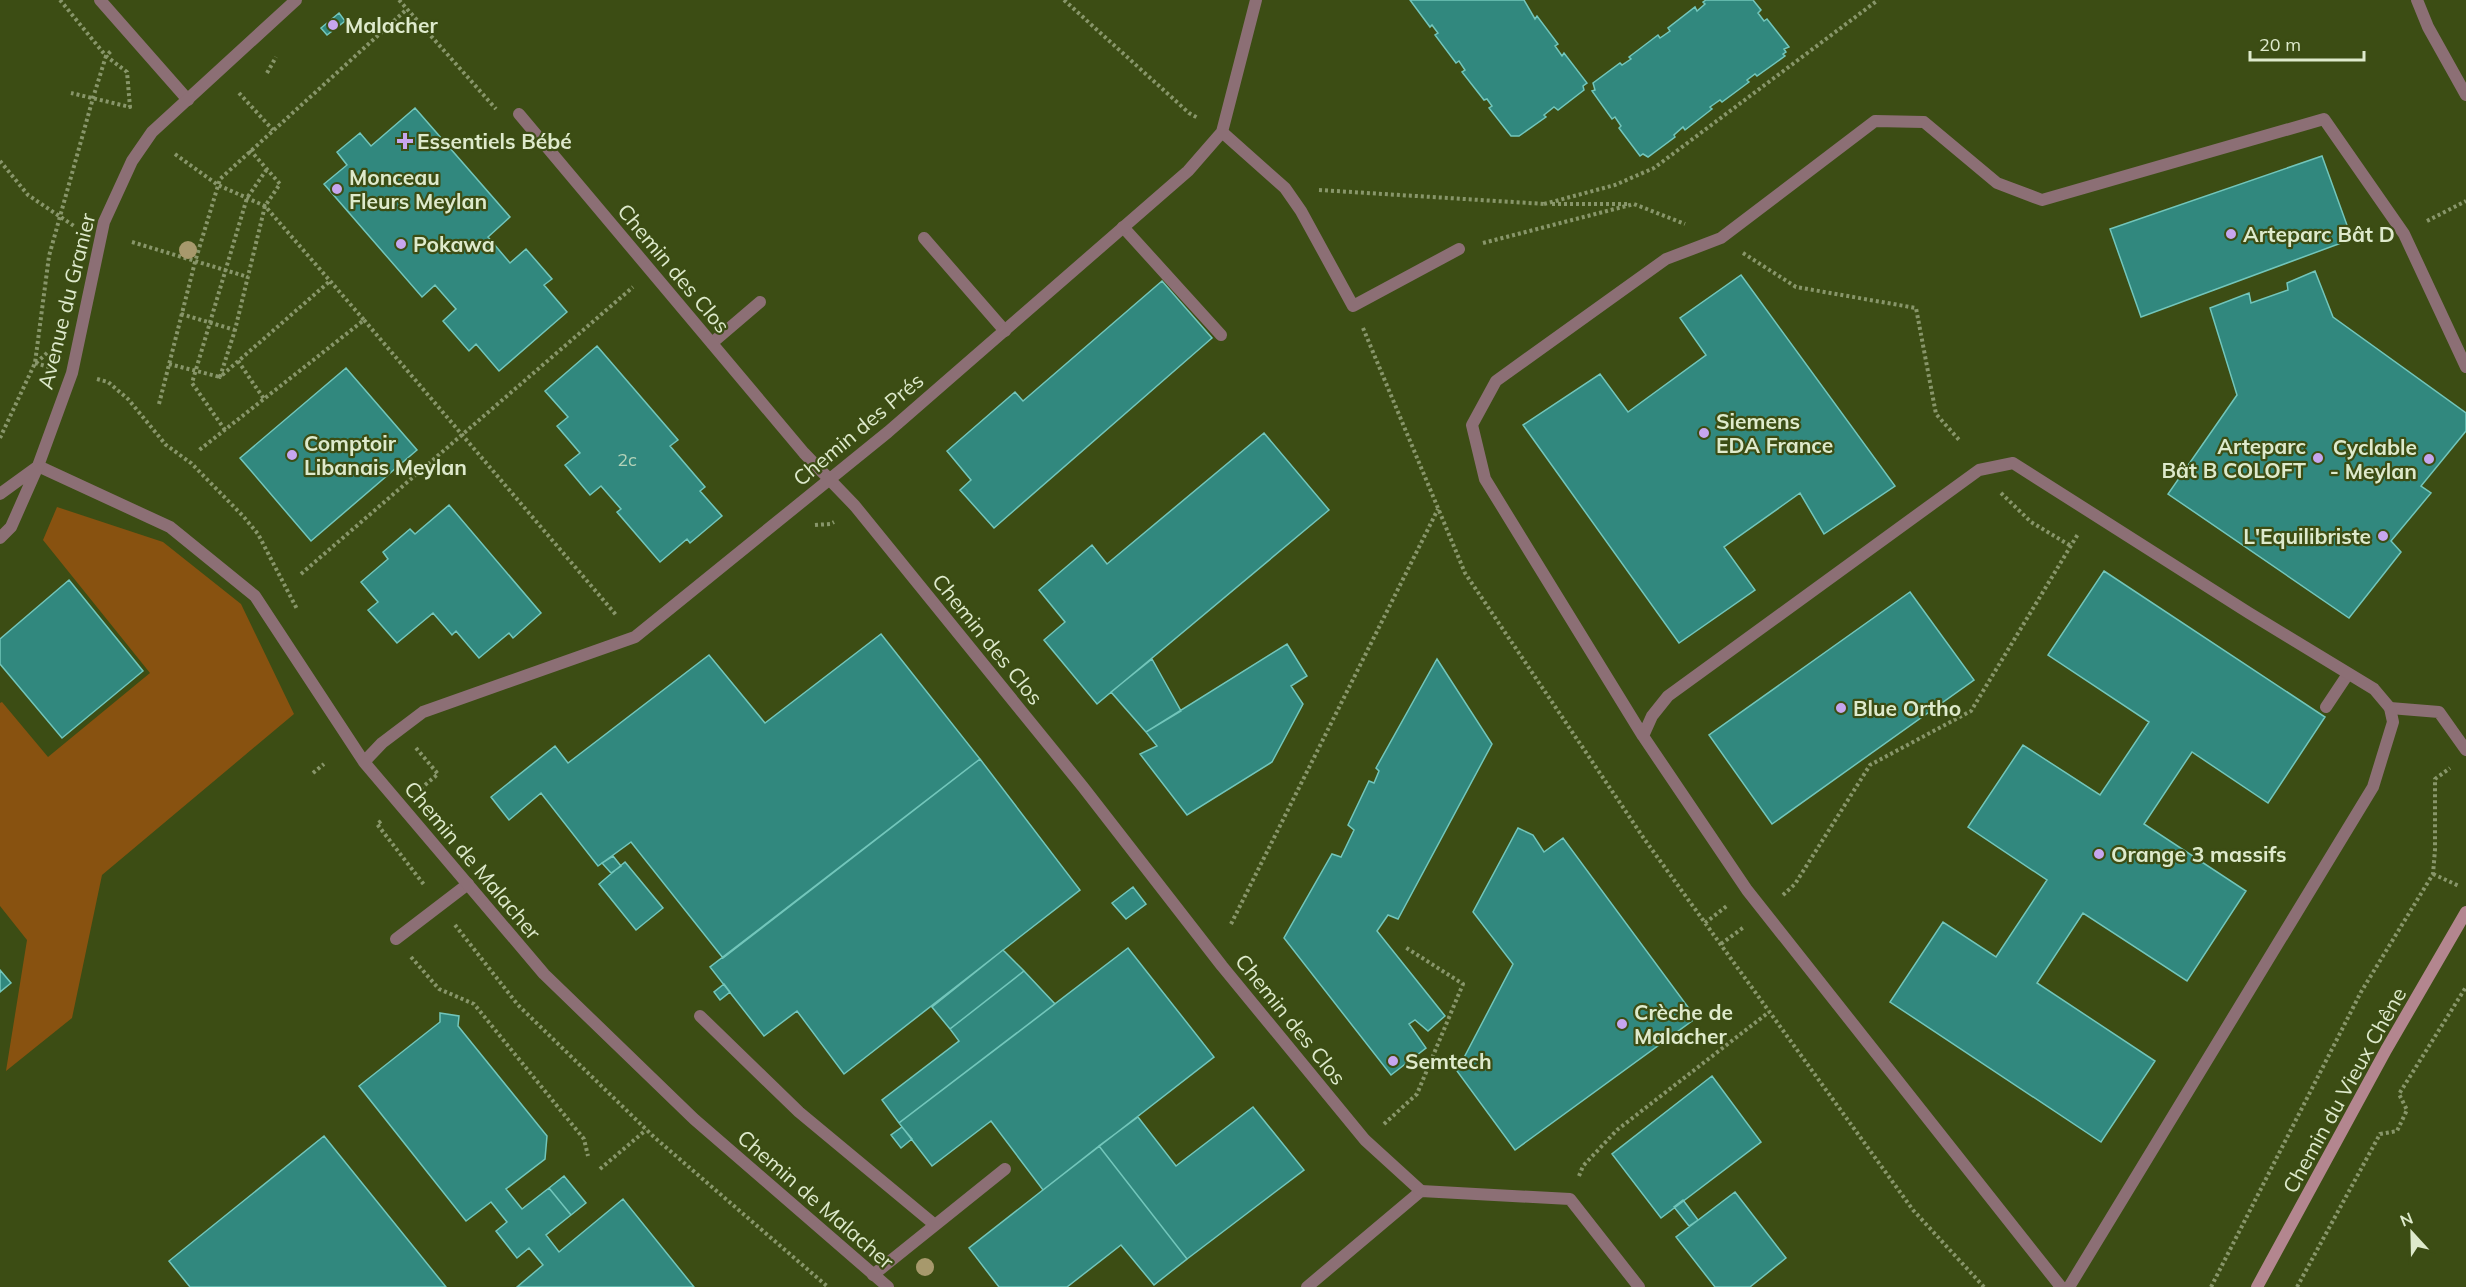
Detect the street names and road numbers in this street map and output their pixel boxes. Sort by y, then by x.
street label: Chemin des Clos [612,198,736,338]
street label: Avenue du Granier [32,210,101,392]
street label: Chemin des Prés [788,367,928,491]
street label: Chemin des Clos [927,568,1049,710]
street label: Chemin de Malacher [399,776,547,945]
street label: Chemin des Clos [1230,948,1352,1090]
street label: Chemin du Vieux Chêne [2277,983,2411,1197]
street label: Chemin de Malacher [732,1124,900,1274]

